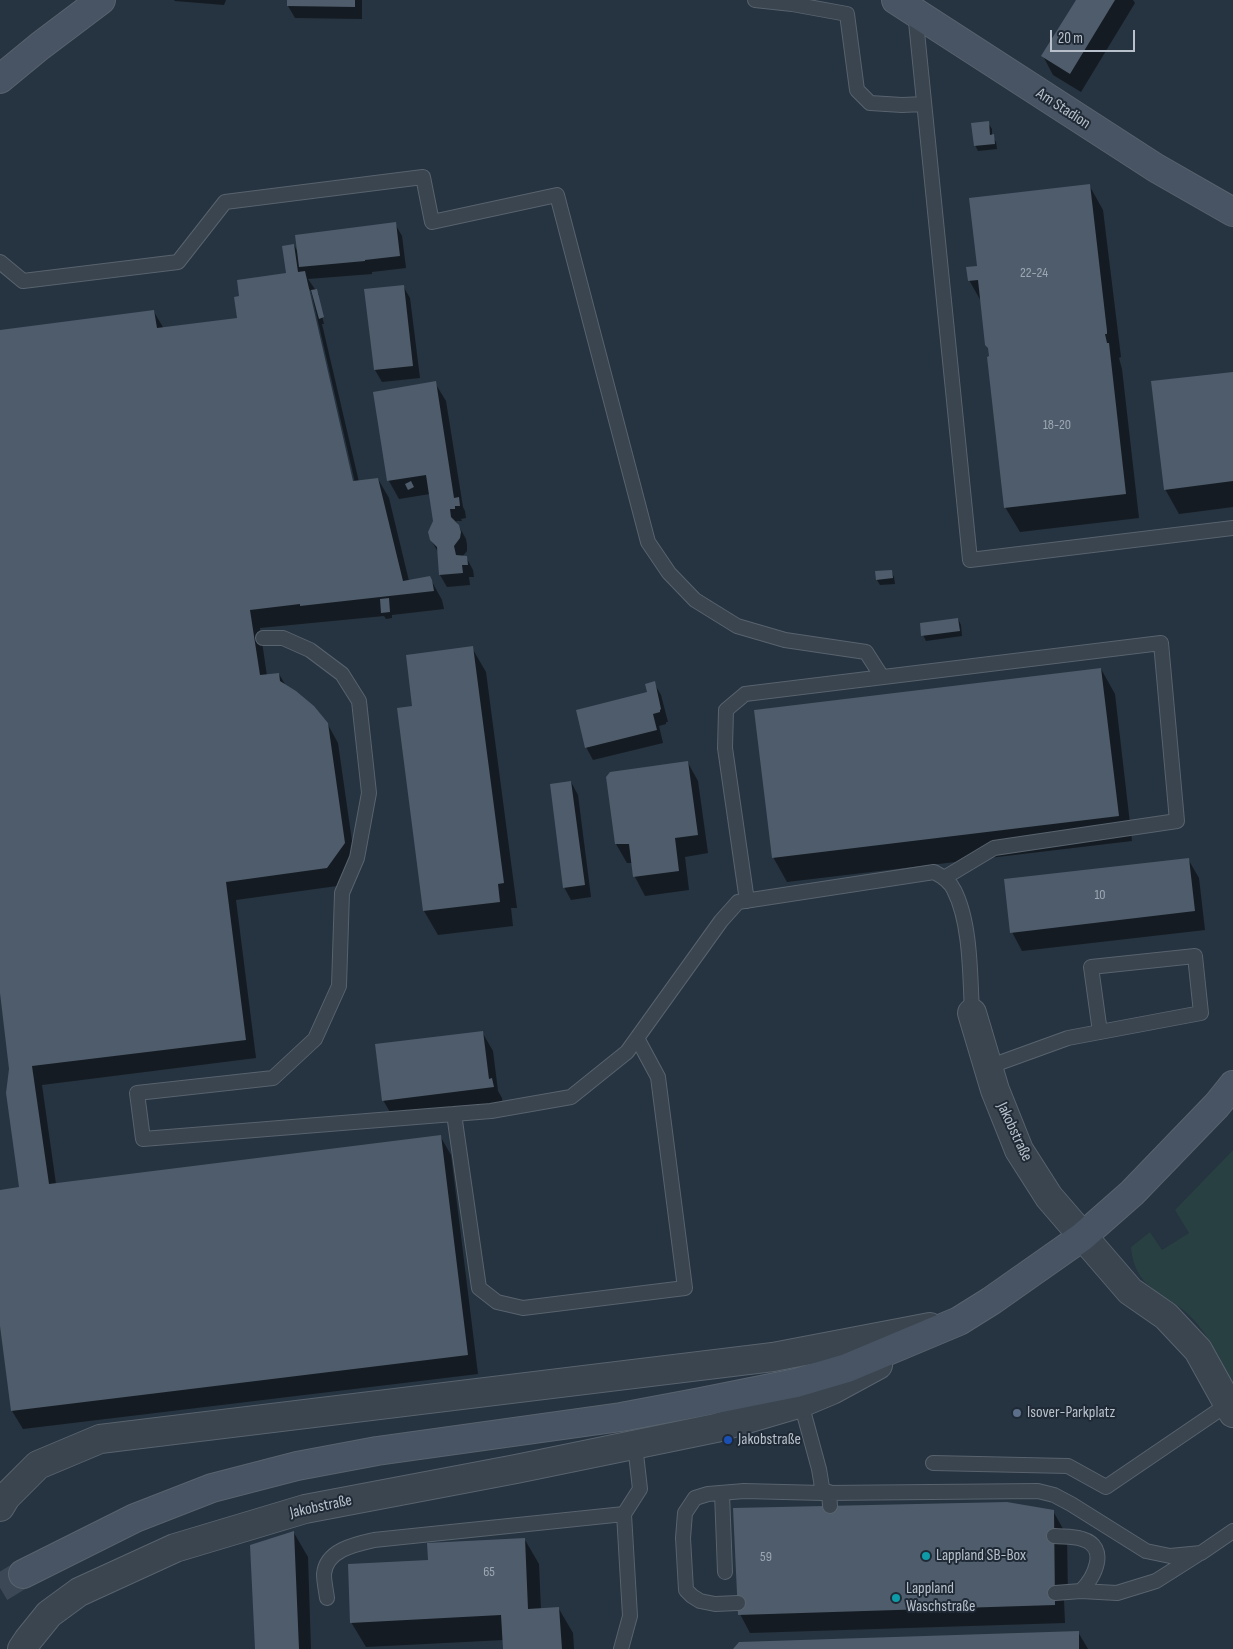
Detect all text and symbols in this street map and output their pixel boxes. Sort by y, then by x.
scale bar [1053,20,1138,52]
text: 20 m [1058,29,1083,48]
street label: Am Stadion [1032,84,1094,134]
house number: 22-24 [1020,265,1048,281]
house number: 18-20 [1043,417,1071,433]
house number: 10 [1094,887,1106,903]
street label: Jakobstraße [992,1099,1036,1165]
place label: Isover-Parkplatz [1027,1403,1115,1423]
marker: Isover-Parkplatz [1011,1407,1023,1419]
place label: Jakobstraße [738,1430,801,1450]
marker: Jakobstraße [722,1434,734,1446]
street label: Jakobstraße [288,1491,354,1523]
place label: Lappland SB-Box [936,1546,1026,1566]
house number: 59 [760,1549,772,1565]
marker: Lappland SB-Box [920,1550,932,1562]
house number: 65 [483,1564,495,1580]
place label: Lappland Waschstraße [906,1579,975,1617]
marker: Lappland Waschstraße [890,1592,902,1604]

